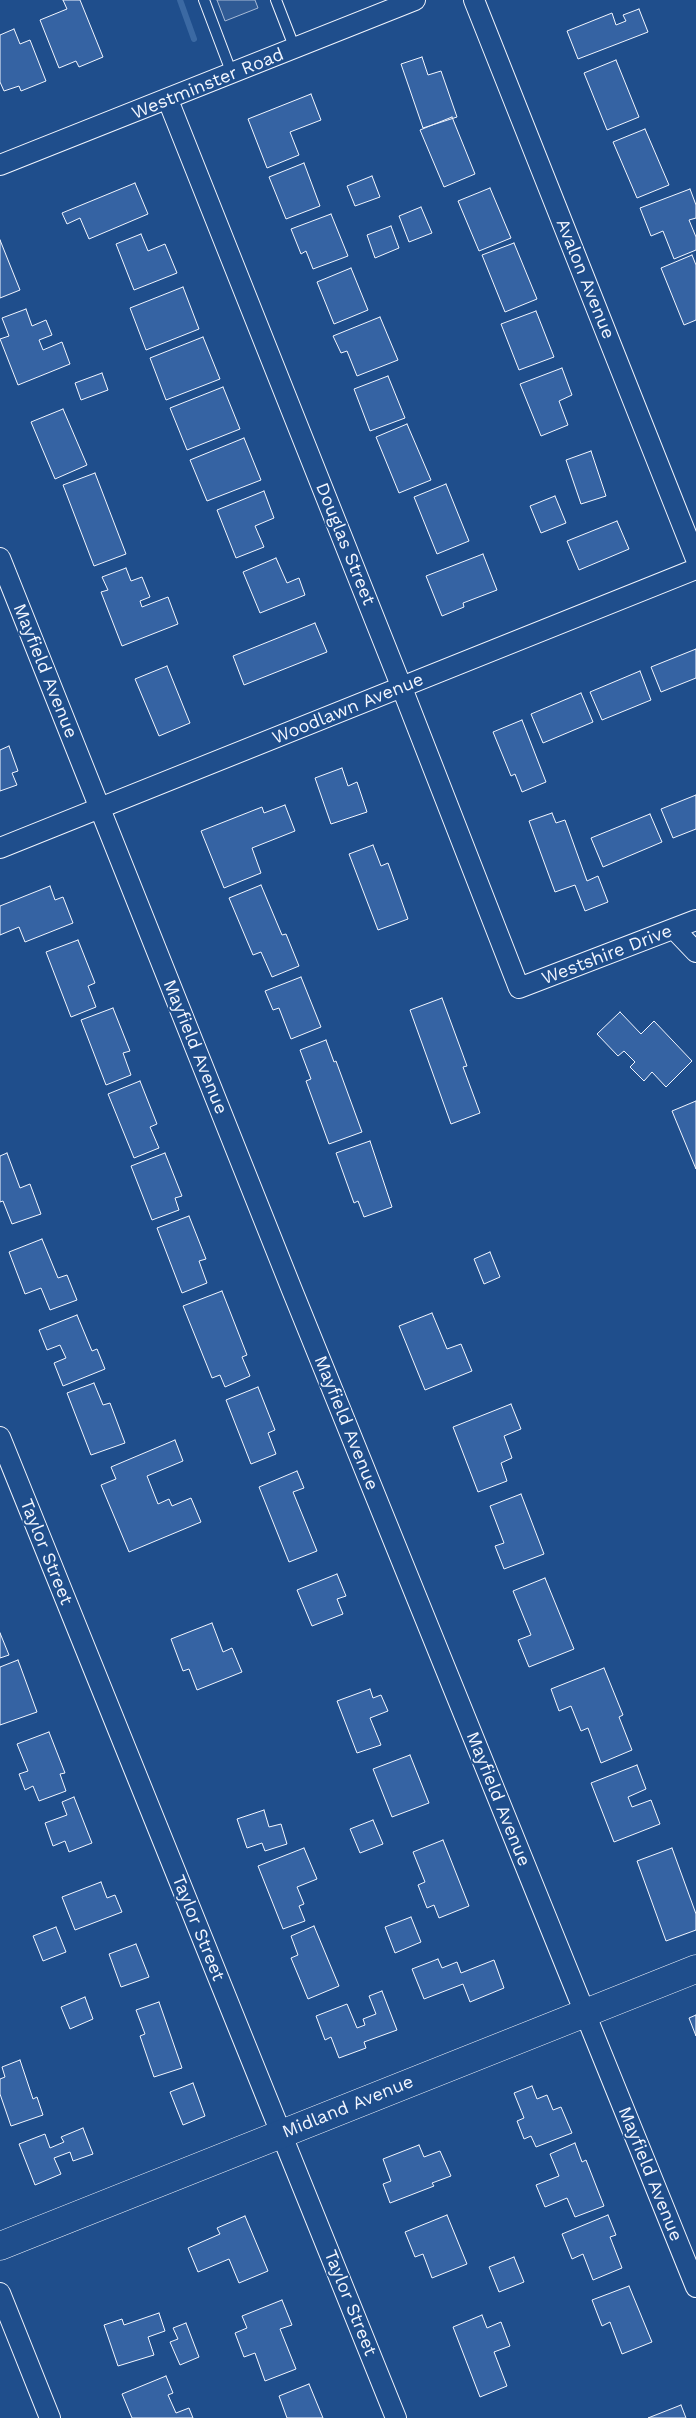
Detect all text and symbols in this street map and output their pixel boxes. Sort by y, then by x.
street label: Westminster Road [129,44,287,124]
street label: Avalon Avenue [551,216,619,342]
street label: Douglas Street [311,480,379,608]
street label: Mayfield Avenue [8,601,82,741]
street label: Woodlawn Avenue [269,669,427,749]
street label: Westshire Drive [539,920,675,990]
street label: Mayfield Avenue [158,977,232,1117]
street label: Mayfield Avenue [309,1353,383,1493]
street label: Taylor Street [15,1496,77,1608]
street label: Mayfield Avenue [461,1729,535,1869]
street label: Taylor Street [167,1872,229,1984]
street label: Midland Avenue [279,2071,417,2143]
street label: Mayfield Avenue [613,2104,687,2244]
street label: Taylor Street [319,2247,381,2359]

